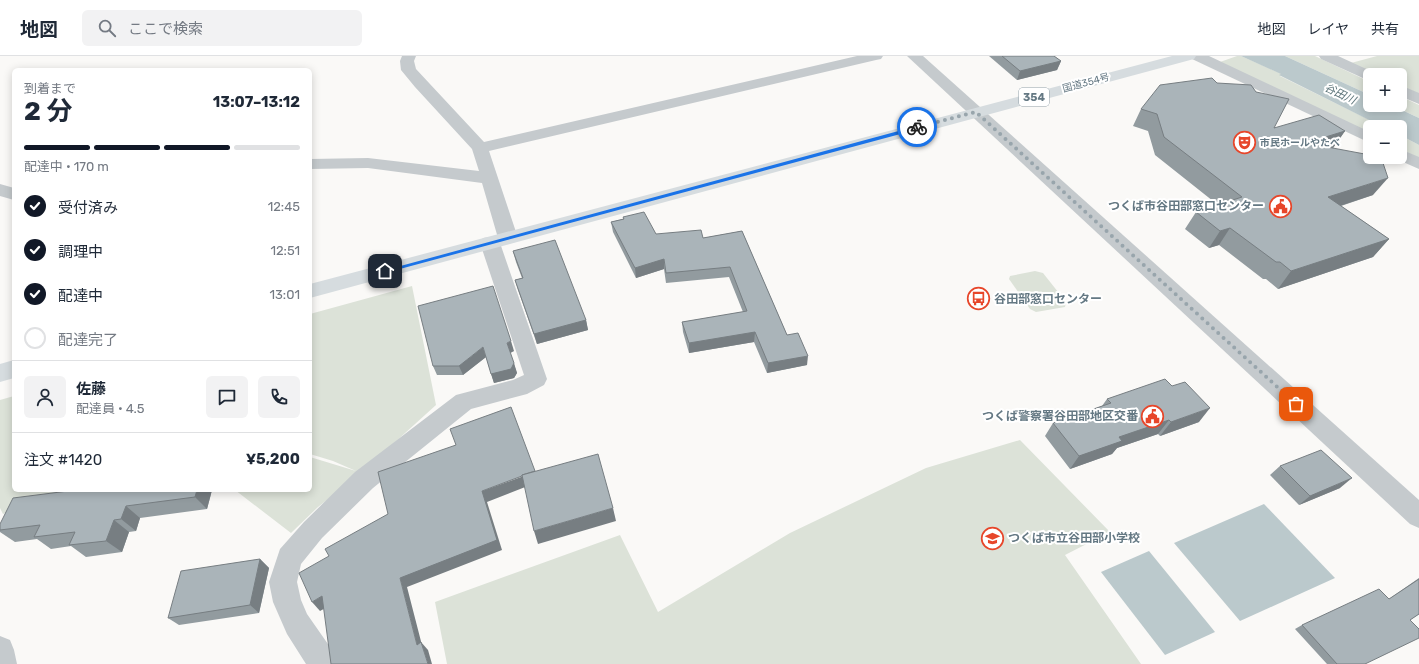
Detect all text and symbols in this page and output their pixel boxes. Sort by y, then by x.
search box [82,10,362,46]
icon: search [96,17,118,39]
text: 地図 [20,18,58,41]
text: ここで検索 [128,20,203,38]
text: 地図 [1257,21,1285,38]
text: レイヤ [1307,21,1349,38]
text: 共有 [1371,21,1399,38]
map controls [1363,68,1407,164]
button: + [1363,68,1407,112]
street label: 国道354号 [1061,71,1111,95]
text: 到着まで [24,81,76,96]
water label: 谷田川 [1322,81,1359,108]
road number: 354 [1019,88,1049,106]
text: 13:07–13:12 [213,93,300,111]
text: 2 分 [24,96,72,127]
courier [897,107,937,147]
icon: bike [906,116,928,138]
button: − [1363,120,1407,164]
theatre icon: 市民ホールやたべ [1231,130,1257,156]
place label: 市民ホールやたべ [1260,137,1340,149]
text: 配達中 · 170 m [24,159,109,174]
public building icon: つくば市谷田部窓口センター [1267,193,1293,219]
icon: check [24,195,46,217]
text: 受付済み [58,199,118,217]
text: 12:45 [268,199,300,214]
place label: つくば市谷田部窓口センター [1108,199,1264,213]
icon: check [24,239,46,261]
text: 調理中 [58,243,103,261]
text: 12:51 [270,243,300,258]
pin [368,254,402,288]
icon: home [374,260,396,282]
icon: check [24,283,46,305]
bus stop icon: 谷田部窓口センター [966,286,992,312]
text: 配達中 [58,287,103,305]
text: 13:01 [269,287,300,302]
place label: 谷田部窓口センター [994,292,1102,306]
text: 配達完了 [58,331,118,349]
button: person [24,376,66,418]
button: chat [206,376,248,418]
button: phone [258,376,300,418]
text: 佐藤 [76,380,106,398]
pin [1279,387,1313,421]
icon: bag [1285,393,1307,415]
text: 配達員 · 4.5 [76,401,145,416]
public building icon: つくば警察署谷田部地区交番 [1140,403,1166,429]
place label: つくば警察署谷田部地区交番 [982,409,1139,423]
text: ¥5,200 [246,450,300,468]
text: 注文 #1420 [24,451,102,469]
school or university icon: つくば市立谷田部小学校 [979,525,1005,551]
place label: つくば市立谷田部小学校 [1008,531,1140,545]

